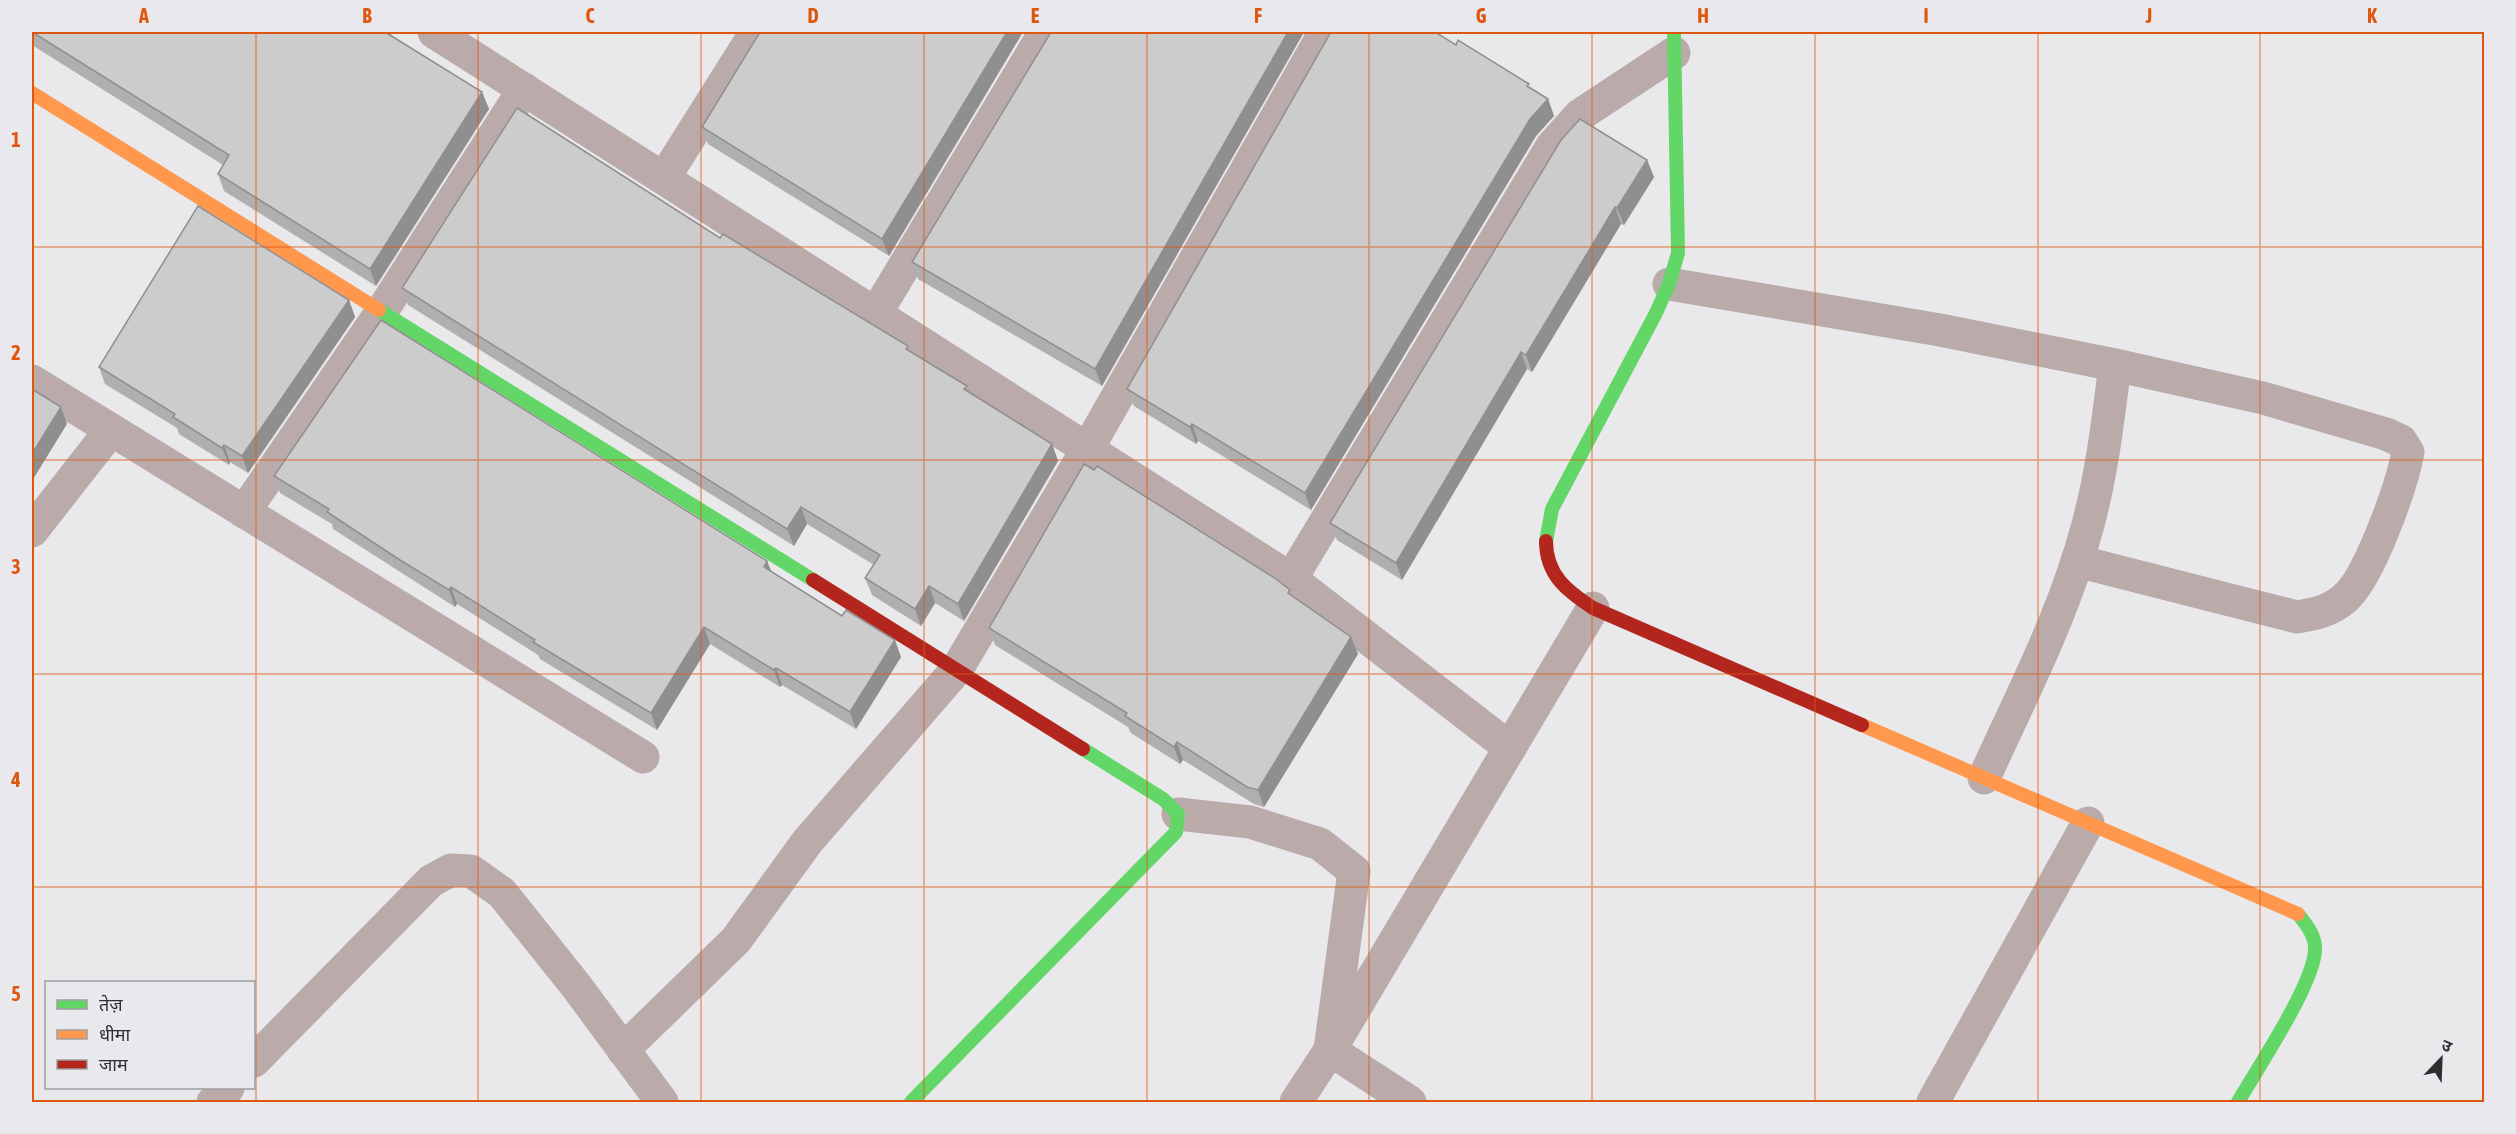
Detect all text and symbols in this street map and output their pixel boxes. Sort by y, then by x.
text: A [138,4,149,27]
text: B [362,4,372,27]
text: C [586,4,595,27]
text: D [807,4,819,27]
text: E [1031,4,1040,27]
text: F [1254,4,1262,27]
text: G [1476,4,1487,27]
text: H [1697,4,1709,27]
text: I [1923,4,1929,27]
text: J [2145,4,2152,27]
text: K [2367,4,2377,27]
text: 1 [11,128,21,151]
text: 2 [11,341,21,364]
text: 3 [11,555,21,578]
text: 4 [10,768,21,791]
legend [45,981,255,1089]
text: 5 [11,982,21,1005]
text: तेज़ [99,994,123,1015]
text: धीमा [99,1024,130,1045]
north arrow [2411,1029,2471,1089]
text: उ [2439,1035,2455,1056]
text: जाम [99,1054,129,1075]

